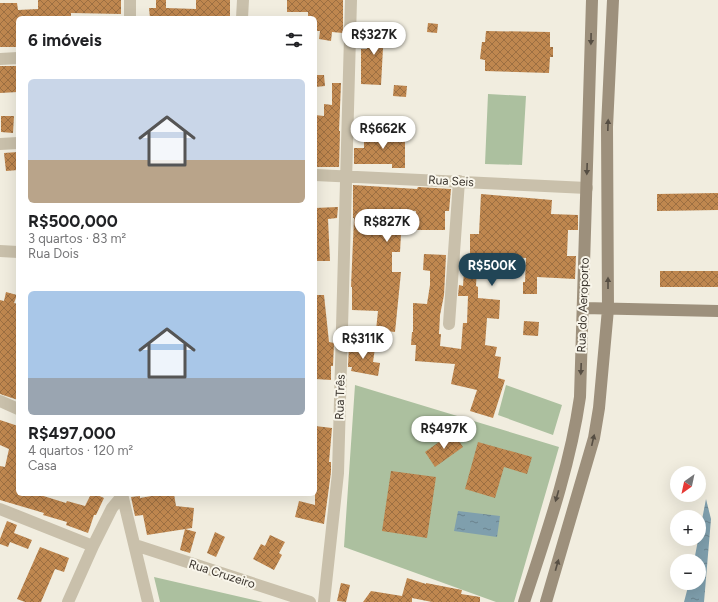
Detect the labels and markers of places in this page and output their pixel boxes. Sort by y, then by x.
pin: R$327K [341,22,407,56]
pin: R$662K [350,116,416,150]
pin: R$827K [354,209,420,243]
pin: R$500K [459,253,525,287]
pin: R$311K [330,326,396,360]
pin: R$497K [411,416,477,450]

